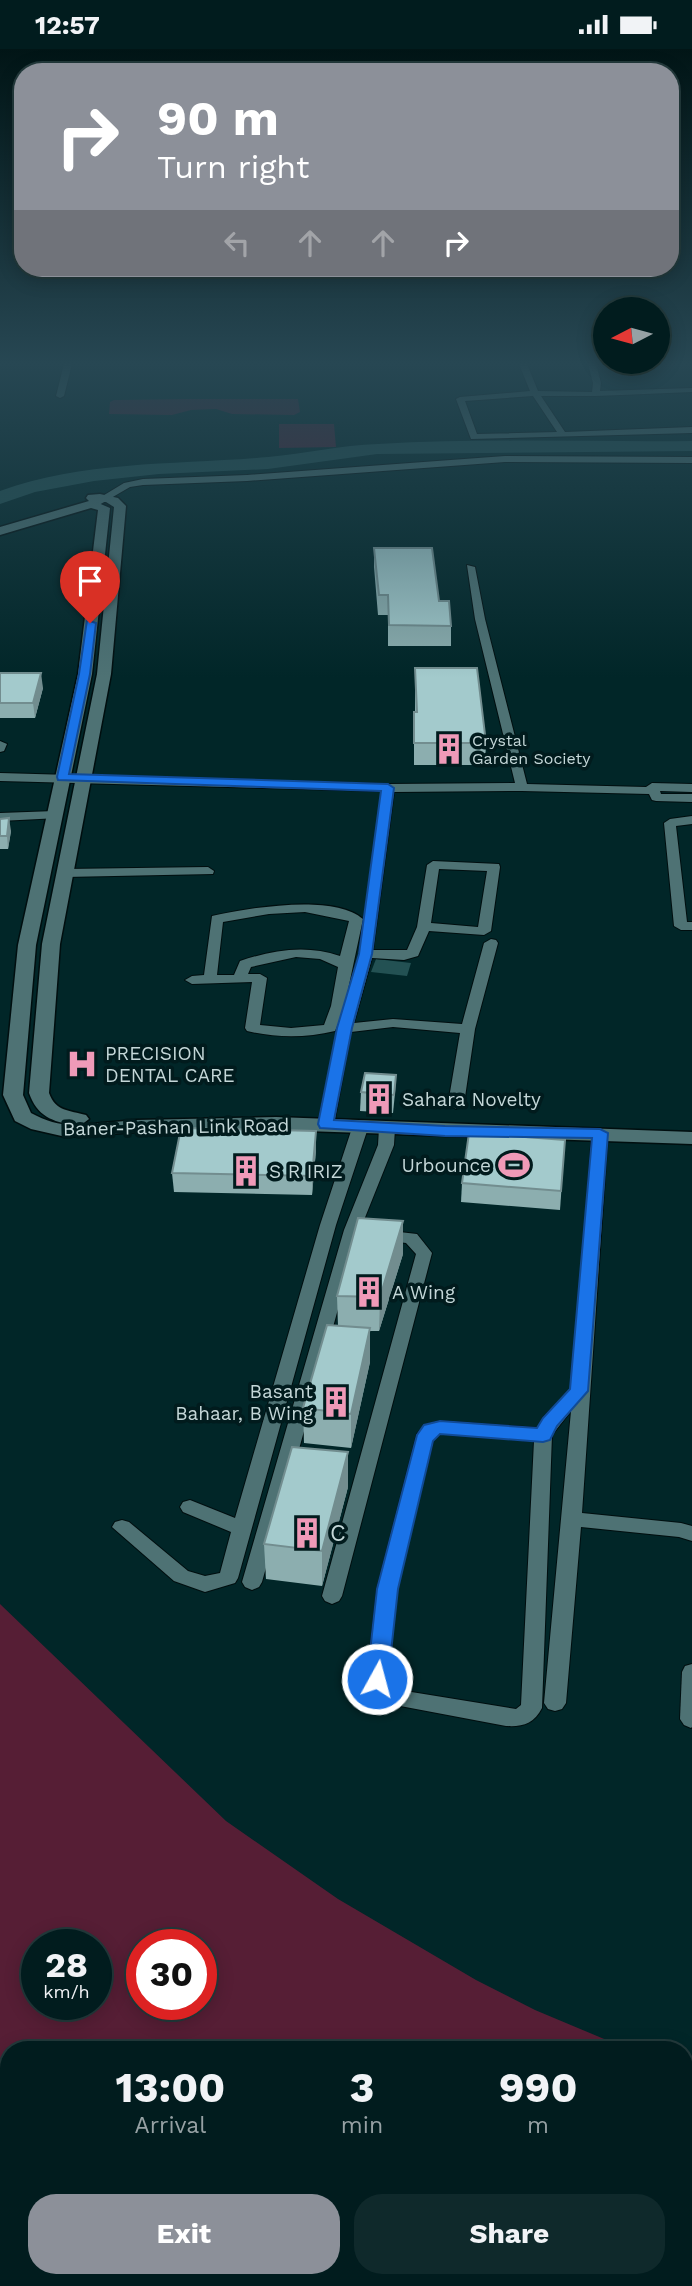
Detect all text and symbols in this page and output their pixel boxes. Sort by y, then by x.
text: 12:57 [35,10,100,40]
text: 90 m [157,89,279,147]
icon: right [42,91,133,182]
text: Turn right [157,148,309,186]
icon: left [218,224,256,262]
icon: ahead [291,224,329,262]
icon: ahead [364,224,402,262]
icon: right [437,224,475,262]
north arrow [593,297,670,375]
map controls [593,297,670,374]
pin [60,551,120,623]
icon: arrive [71,562,109,600]
place label: Crystal Garden Society [472,731,591,768]
building icon: Crystal Garden Society [432,732,466,766]
place label: PRECISION DENTAL CARE [105,1042,235,1087]
hospital icon: PRECISION DENTAL CARE [65,1047,99,1081]
building icon: Sahara Novelty [362,1082,396,1116]
place label: Sahara Novelty [402,1088,541,1111]
street label: Baner-Pashan Link Road [63,1114,289,1140]
sports icon: Urbounce [497,1148,531,1182]
building icon: S R IRIZ [229,1154,263,1188]
place label: Urbounce [401,1154,491,1177]
place label: S R IRIZ [269,1160,343,1183]
building icon: A Wing [352,1275,386,1309]
place label: A Wing [392,1281,456,1304]
place label: Basant Bahaar, B Wing [175,1380,314,1425]
building icon: Basant Bahaar, B Wing [319,1385,353,1419]
building icon: C [290,1516,324,1550]
place label: C [330,1520,346,1547]
position arrow [340,1642,414,1716]
speed limit sign: 30 [126,1929,217,2020]
text: 28 [45,1944,88,1986]
text: km/h [43,1981,90,2002]
text: 13:00 [116,2063,225,2112]
text: 3 [350,2063,374,2112]
text: 990 [499,2063,577,2112]
text: Arrival [135,2112,206,2139]
text: min [341,2112,383,2139]
text: m [527,2112,549,2139]
button: Exit [28,2194,340,2274]
button: Share [354,2194,665,2274]

